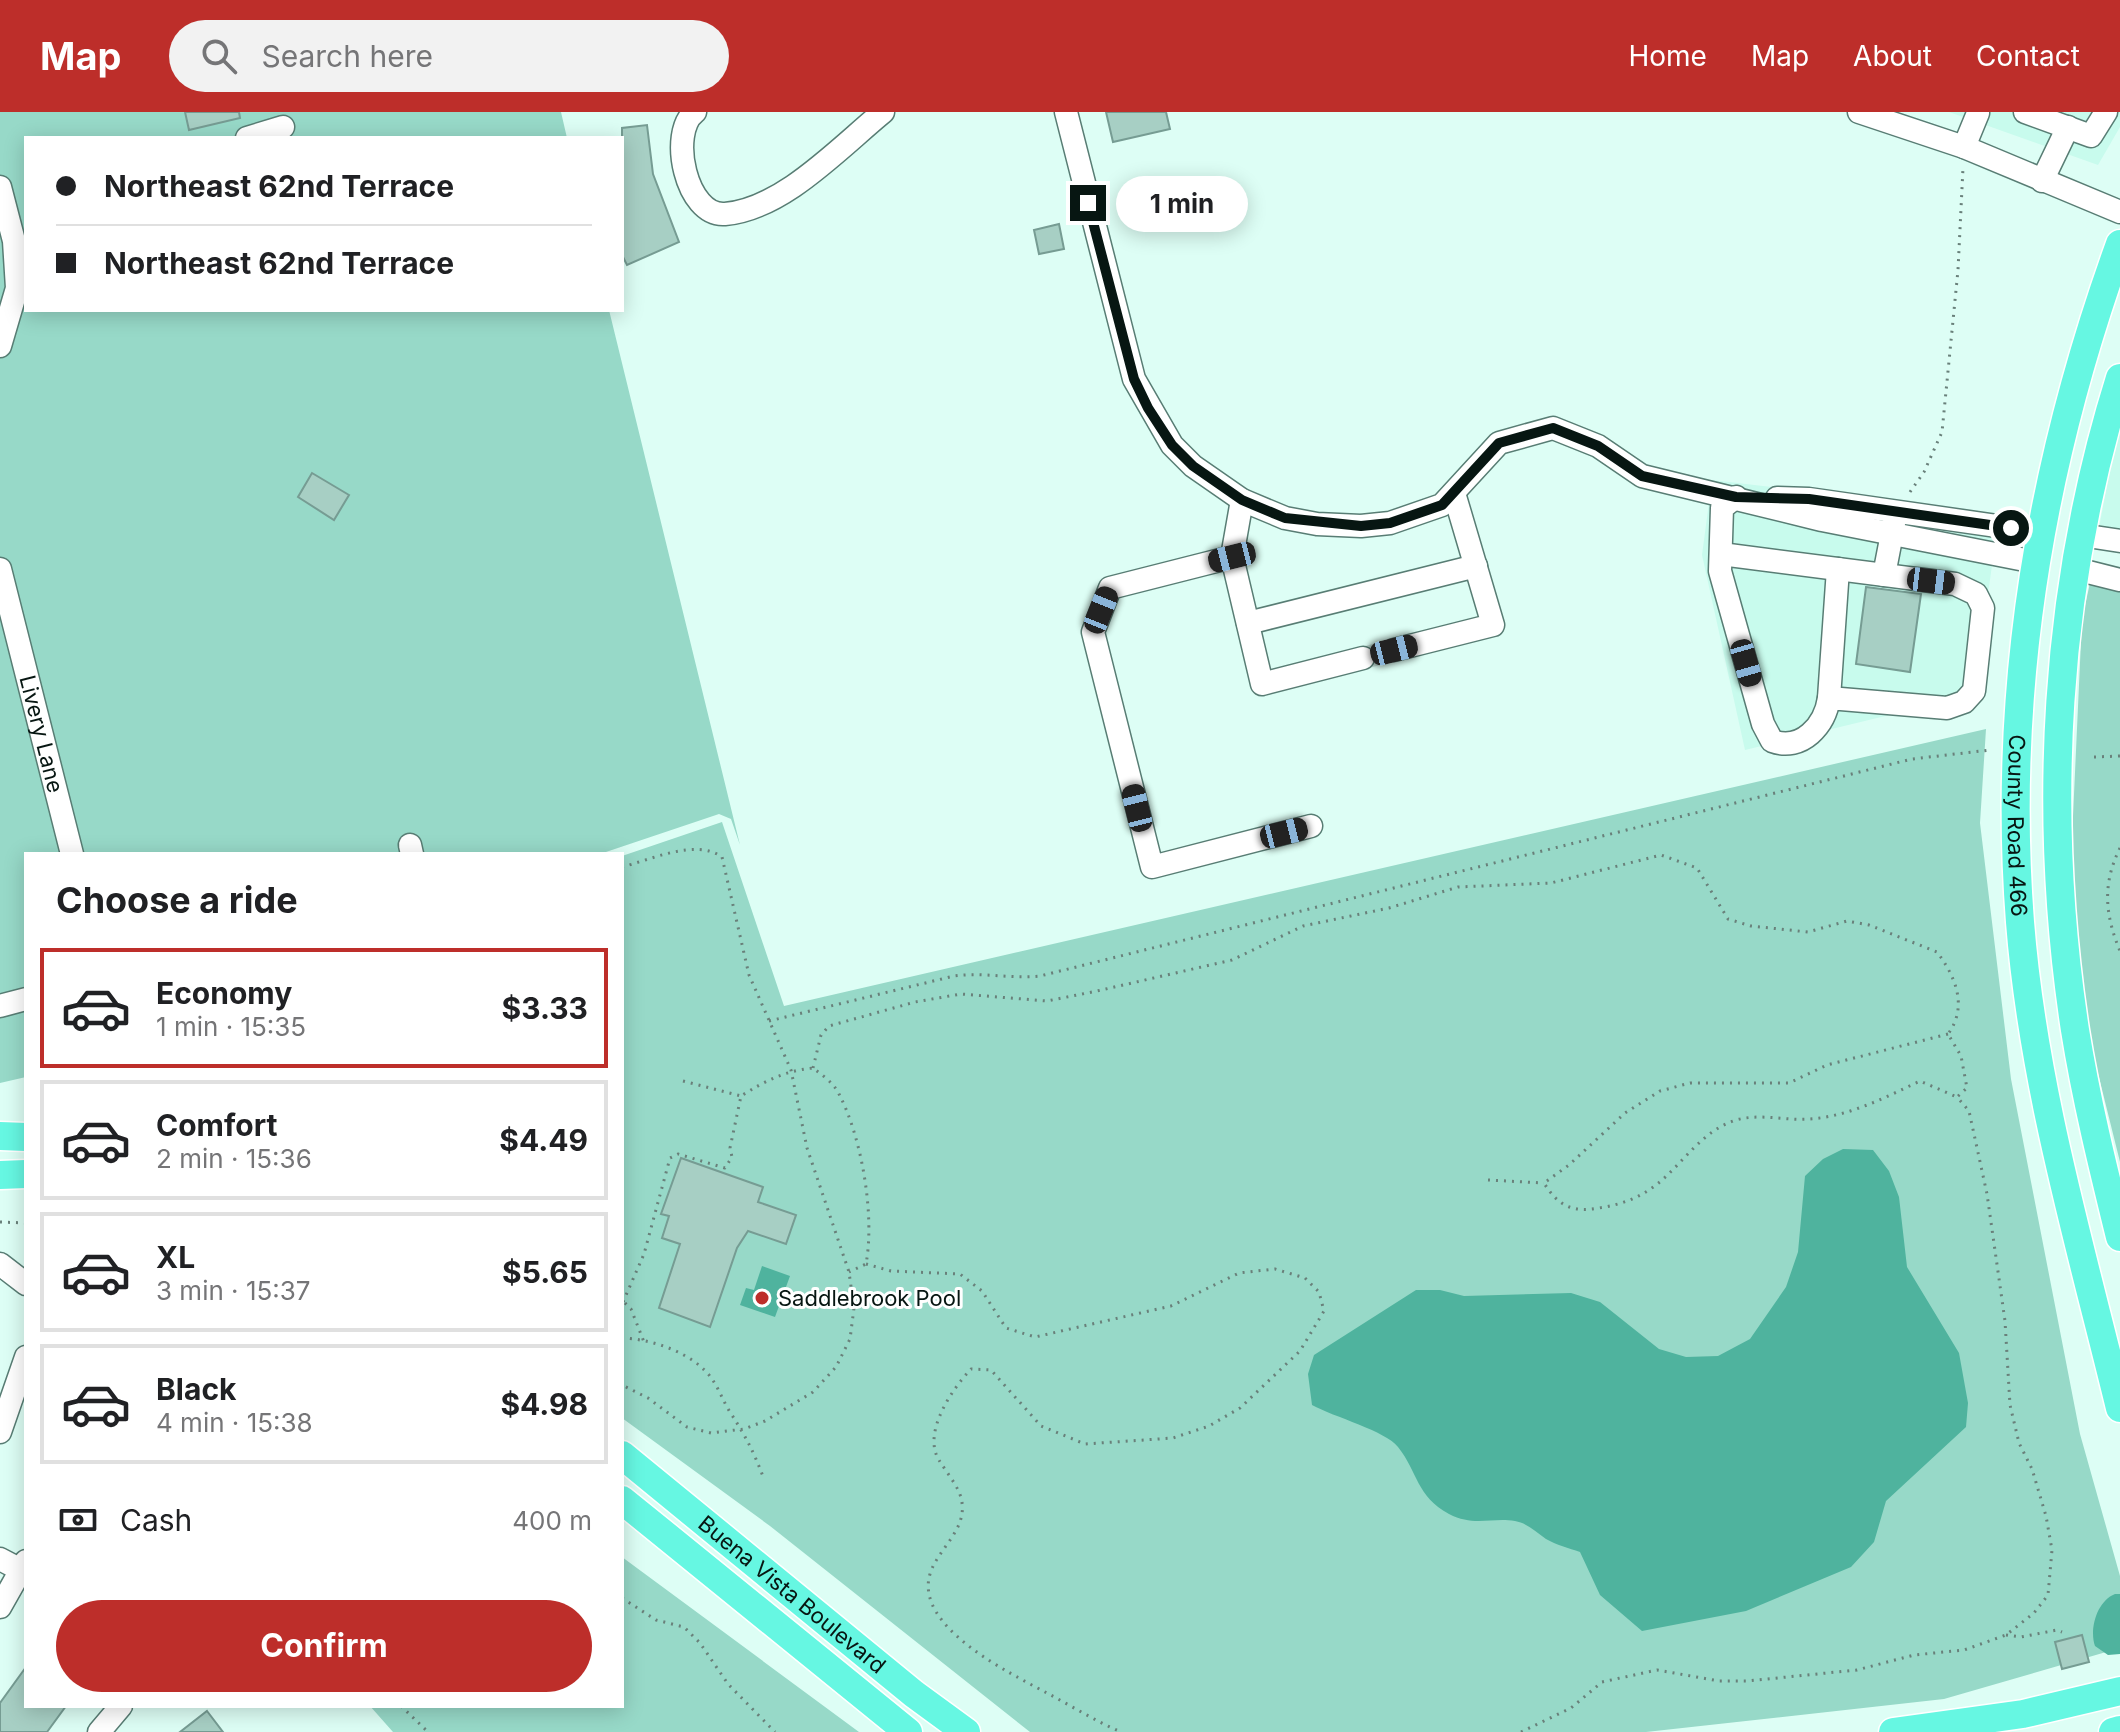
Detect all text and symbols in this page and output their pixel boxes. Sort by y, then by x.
search box [169,20,729,92]
text: Map [40,33,121,79]
icon: search [197,34,241,78]
text: Search here [261,38,433,74]
text: Home [1628,39,1707,73]
text: Map [1751,39,1809,73]
text: About [1853,39,1932,73]
text: Contact [1976,39,2080,73]
text: Northeast 62nd Terrace [104,168,454,204]
callout: 1 min [1116,175,1248,231]
route end [1070,185,1106,221]
text: 1 min [1150,188,1214,219]
text: Northeast 62nd Terrace [104,245,454,281]
route start [1993,510,2029,546]
car [1206,540,1258,574]
car [1906,566,1956,596]
car [1081,583,1121,637]
car [1368,633,1420,667]
car [1728,637,1764,689]
street label: Livery Lane [14,672,69,795]
street label: County Road 466 [2003,734,2033,917]
car [1120,782,1154,834]
car [1258,816,1310,850]
text: Choose a ride [56,878,298,922]
icon: car [60,972,132,1044]
text: Economy [156,975,292,1011]
text: $3.33 [502,990,588,1026]
text: 1 min · 15:35 [156,1011,306,1042]
icon: car [60,1104,132,1176]
text: Comfort [156,1107,277,1143]
text: $4.49 [499,1122,588,1158]
text: 2 min · 15:36 [156,1143,312,1174]
icon: car [60,1236,132,1308]
text: XL [156,1239,195,1275]
text: $5.65 [502,1254,588,1290]
text: 3 min · 15:37 [156,1275,311,1306]
place label: Saddlebrook Pool [778,1285,961,1311]
marker: Saddlebrook Pool [753,1289,771,1307]
icon: car [60,1368,132,1440]
text: Black [156,1371,236,1407]
text: $4.98 [500,1386,588,1422]
text: 4 min · 15:38 [156,1407,313,1438]
icon: cash [56,1498,100,1542]
text: Cash [120,1502,192,1538]
text: 400 m [512,1505,592,1536]
street label: Buena Vista Boulevard [693,1510,891,1679]
button: Confirm [56,1600,592,1692]

